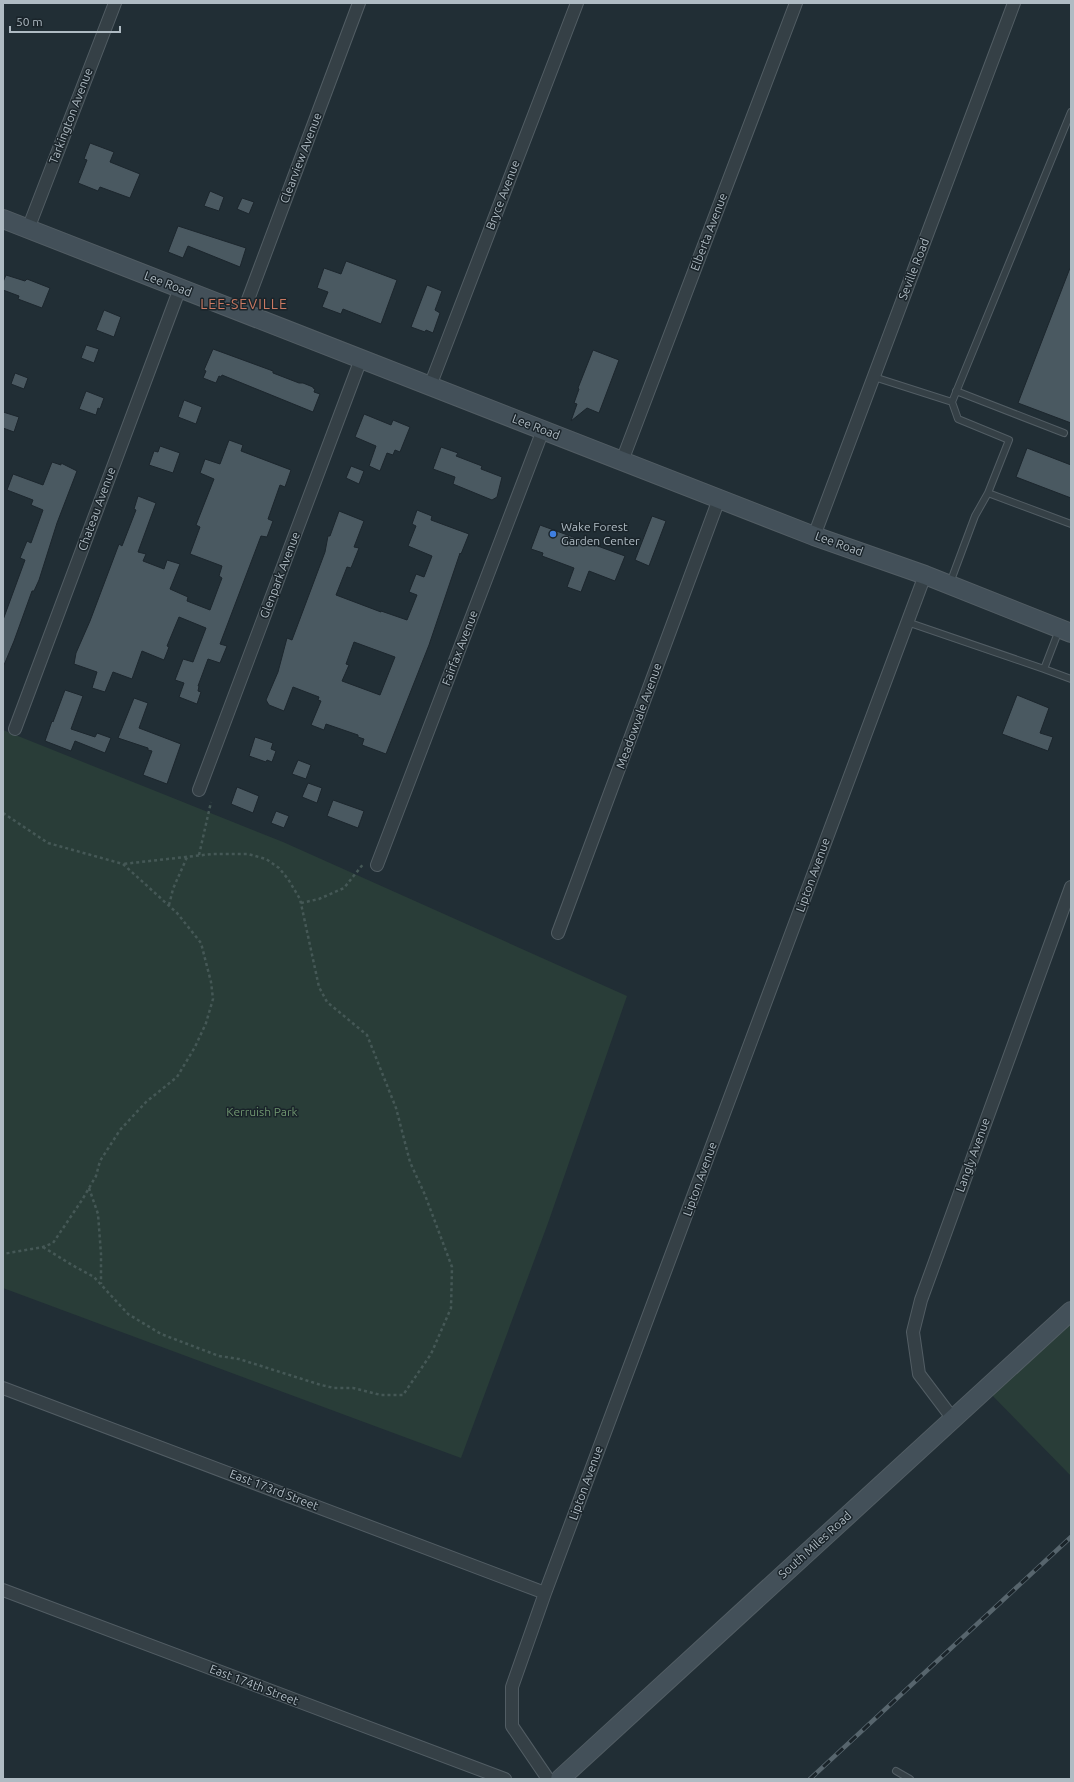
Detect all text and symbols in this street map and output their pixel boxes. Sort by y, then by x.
scale bar [10,8,120,34]
text: 50 m [16,15,43,28]
street label: Tarkington Avenue [46,66,95,165]
street label: Clearview Avenue [277,111,324,205]
street label: Bryce Avenue [483,158,522,231]
street label: Elberta Avenue [688,191,729,272]
street label: Seville Road [896,236,931,301]
street label: Lee Road [143,269,194,299]
district label: LEE-SEVILLE [200,296,288,312]
street label: Lee Road [511,412,562,442]
street label: Chateau Avenue [75,465,118,552]
place label: Wake Forest Garden Center [561,520,640,547]
marker: Wake Forest Garden Center [548,529,558,539]
street label: Lee Road [814,529,865,558]
street label: Glenpark Avenue [257,530,302,620]
street label: Fairfax Avenue [439,608,480,687]
street label: Meadowvale Avenue [613,661,664,771]
street label: Lipton Avenue [793,836,832,914]
park label: Kerruish Park [226,1105,298,1118]
street label: Langly Avenue [953,1116,992,1194]
street label: Lipton Avenue [680,1140,719,1218]
street label: Lipton Avenue [566,1444,605,1522]
street label: East 173rd Street [228,1467,320,1512]
street label: South Miles Road [776,1509,854,1581]
street label: East 174th Street [208,1662,301,1707]

